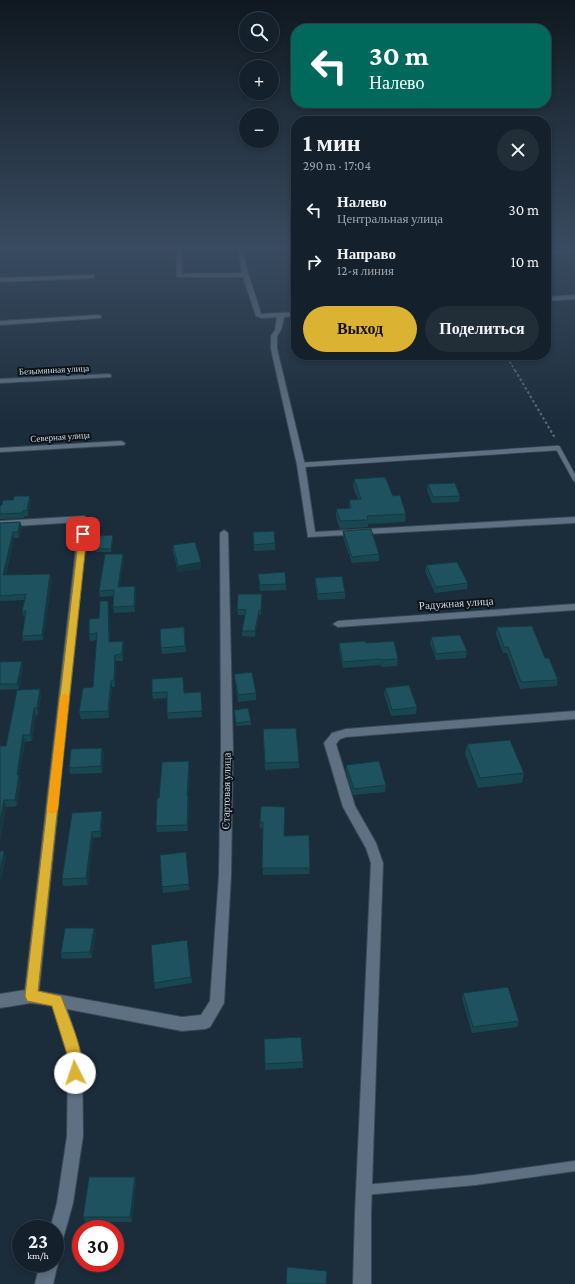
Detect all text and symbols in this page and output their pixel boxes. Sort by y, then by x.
map controls [239,12,279,148]
button: search [239,12,279,52]
icon: left [303,40,355,92]
text: 30 m [369,40,429,71]
button: + [239,60,279,100]
text: Налево [369,73,425,93]
button: − [239,108,279,148]
text: 1 мин [303,129,361,156]
button: close [497,129,539,171]
text: 290 m · 17:04 [303,158,371,173]
text: Налево [337,194,387,210]
icon: left [303,199,325,221]
text: 30 m [509,202,539,218]
text: Центральная улица [337,211,443,226]
text: Направо [337,246,396,262]
icon: right [303,251,325,273]
text: 10 m [511,254,539,270]
text: 12-я линия [337,263,394,278]
button: Выход [303,306,417,352]
button: Поделиться [425,306,539,352]
street label: Безымянная улица [19,363,89,377]
street label: Северная улица [30,430,90,444]
pin [66,517,100,551]
icon: arrive [72,523,94,545]
street label: Радужная улица [418,594,494,612]
street label: Стартовая улица [219,752,233,829]
position arrow [54,1052,96,1094]
speed limit sign: 30 [72,1220,124,1272]
text: 23 [28,1230,48,1252]
text: km/h [27,1250,49,1261]

